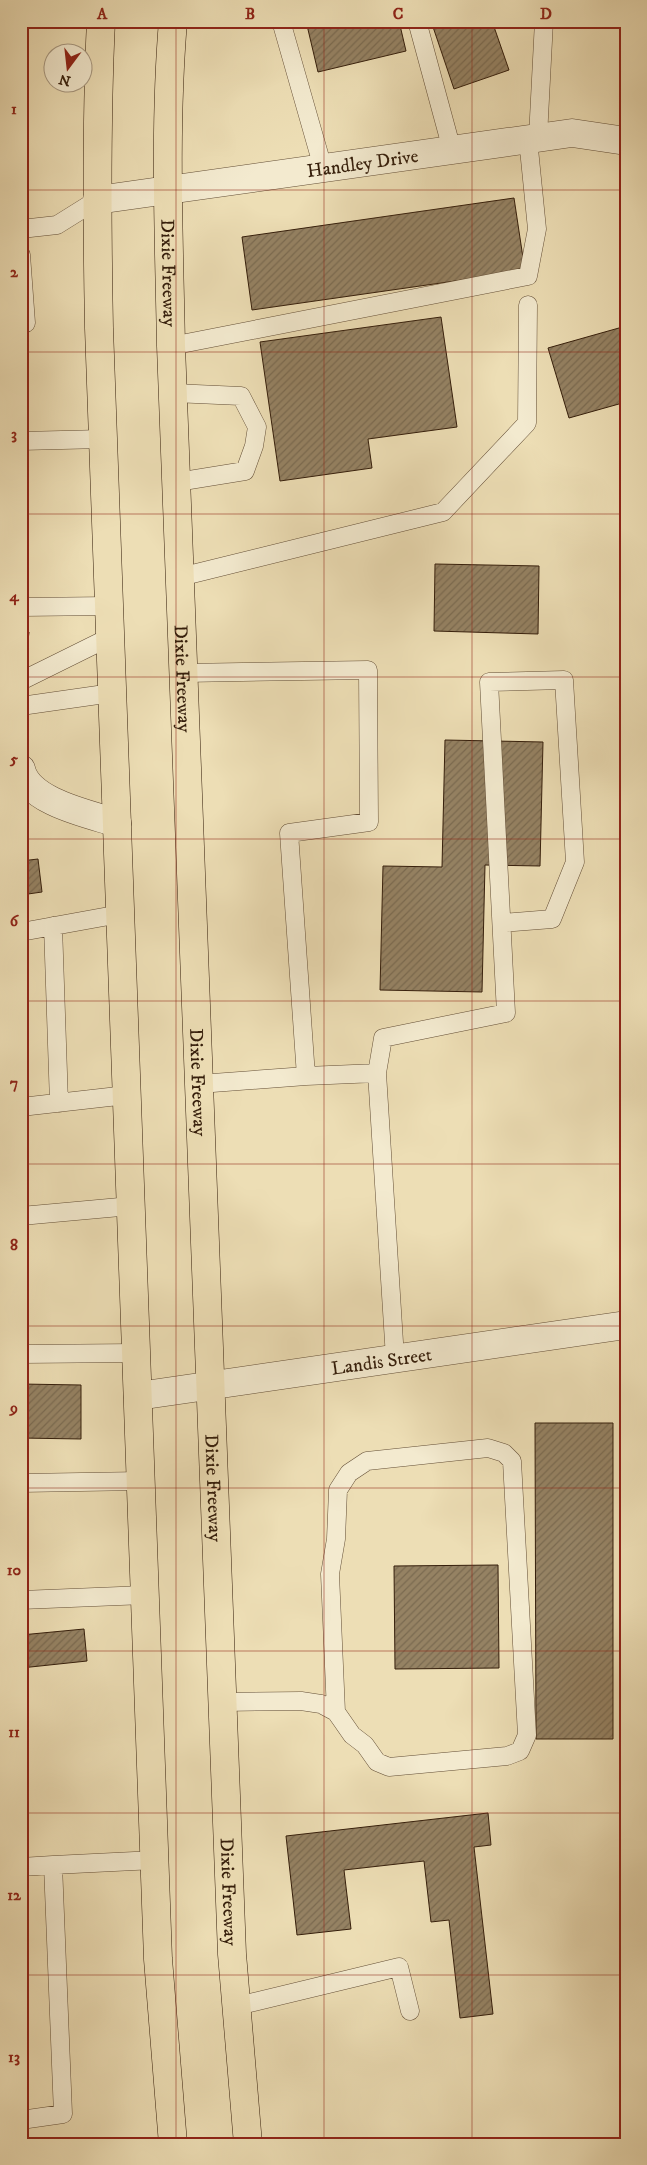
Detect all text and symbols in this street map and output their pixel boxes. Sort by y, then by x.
text: A [96,4,108,24]
text: B [245,4,255,24]
text: C [393,4,403,24]
text: D [540,4,552,24]
north arrow [42,42,92,92]
text: N [57,69,73,90]
text: 1 [11,99,17,119]
street label: Handley Drive [305,145,420,183]
street label: Dixie Freeway [155,219,181,328]
text: 2 [10,262,19,282]
text: 3 [11,424,17,444]
text: 4 [8,586,19,606]
street label: Dixie Freeway [169,624,196,734]
text: 5 [9,749,18,769]
text: 6 [10,911,20,931]
street label: Dixie Freeway [184,1028,211,1138]
text: 7 [10,1073,18,1093]
text: 8 [10,1235,18,1255]
street label: Landis Street [330,1343,434,1381]
text: 9 [9,1398,18,1418]
street label: Dixie Freeway [199,1434,226,1543]
text: 10 [7,1560,22,1580]
text: 11 [8,1722,20,1742]
street label: Dixie Freeway [215,1837,242,1947]
text: 12 [7,1885,22,1905]
text: 13 [8,2047,20,2067]

